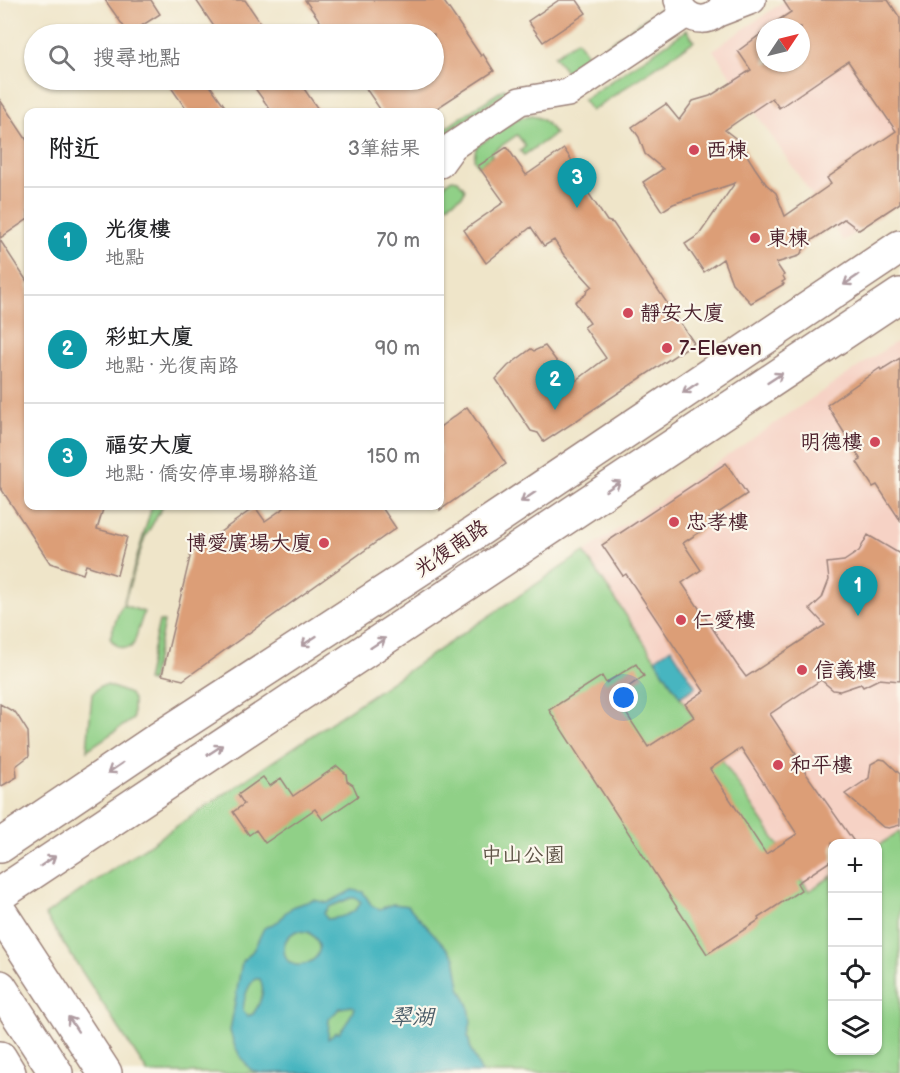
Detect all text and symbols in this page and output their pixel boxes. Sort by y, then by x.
north arrow [756,18,810,72]
search box [24,24,444,90]
icon: search [45,41,78,74]
text: 搜尋地點 [93,45,181,72]
text: 附近 [48,134,100,165]
text: 3筆結果 [348,137,420,161]
place label: 西棟 [706,138,748,163]
marker: 西棟 [687,143,701,157]
pin: 3 [558,158,596,208]
text: 光復樓 [105,216,171,243]
place label: 東棟 [767,226,809,251]
text: 1 [63,229,72,253]
text: 70 m [376,229,420,253]
marker: 東棟 [748,231,762,245]
text: 地點 [105,246,145,270]
one-way arrow [844,274,860,286]
place label: 靜安大廈 [640,301,724,326]
marker: 靜安大廈 [621,306,635,320]
text: 彩虹大廈 [105,324,193,351]
place label: 7-Eleven [679,336,762,361]
text: 2 [62,337,73,361]
text: 90 m [375,337,420,361]
marker: 7-Eleven [660,341,674,355]
text: 地點 · 光復南路 [105,354,238,378]
pin: 2 [536,360,574,410]
one-way arrow [766,372,783,384]
one-way arrow [682,382,698,394]
place label: 明德樓 [800,430,863,455]
text: 福安大廈 [105,432,193,459]
marker: 明德樓 [868,435,882,449]
text: 3 [62,445,73,469]
text: 150 m [367,445,420,469]
text: 地點 · 僑安停車場聯絡道 [105,462,318,486]
one-way arrow [604,480,621,492]
one-way arrow [520,491,536,503]
place label: 忠孝樓 [686,510,749,535]
street label: 光復南路 [409,515,493,582]
marker: 忠孝樓 [667,515,681,529]
place label: 博愛廣場大廈 [186,531,312,556]
marker: 博愛廣場大廈 [317,536,331,550]
pin: 1 [838,566,878,616]
place label: 仁愛樓 [693,608,756,633]
marker: 仁愛樓 [674,613,688,627]
one-way arrow [301,635,318,647]
one-way arrow [369,637,385,649]
place label: 信義樓 [814,658,877,683]
marker: 信義樓 [795,663,809,677]
your location [609,683,638,712]
one-way arrow [206,744,223,756]
place label: 和平樓 [790,753,853,778]
marker: 和平樓 [771,758,785,772]
one-way arrow [108,762,124,774]
map controls [828,839,882,1055]
button: + [828,839,882,893]
park label: 中山公園 [481,843,565,868]
one-way arrow [40,855,56,867]
button: − [828,893,882,947]
button: locate [828,947,882,1001]
button: layers [828,1001,882,1055]
water label: 翠湖 [390,1004,436,1031]
one-way arrow [66,1016,78,1033]

